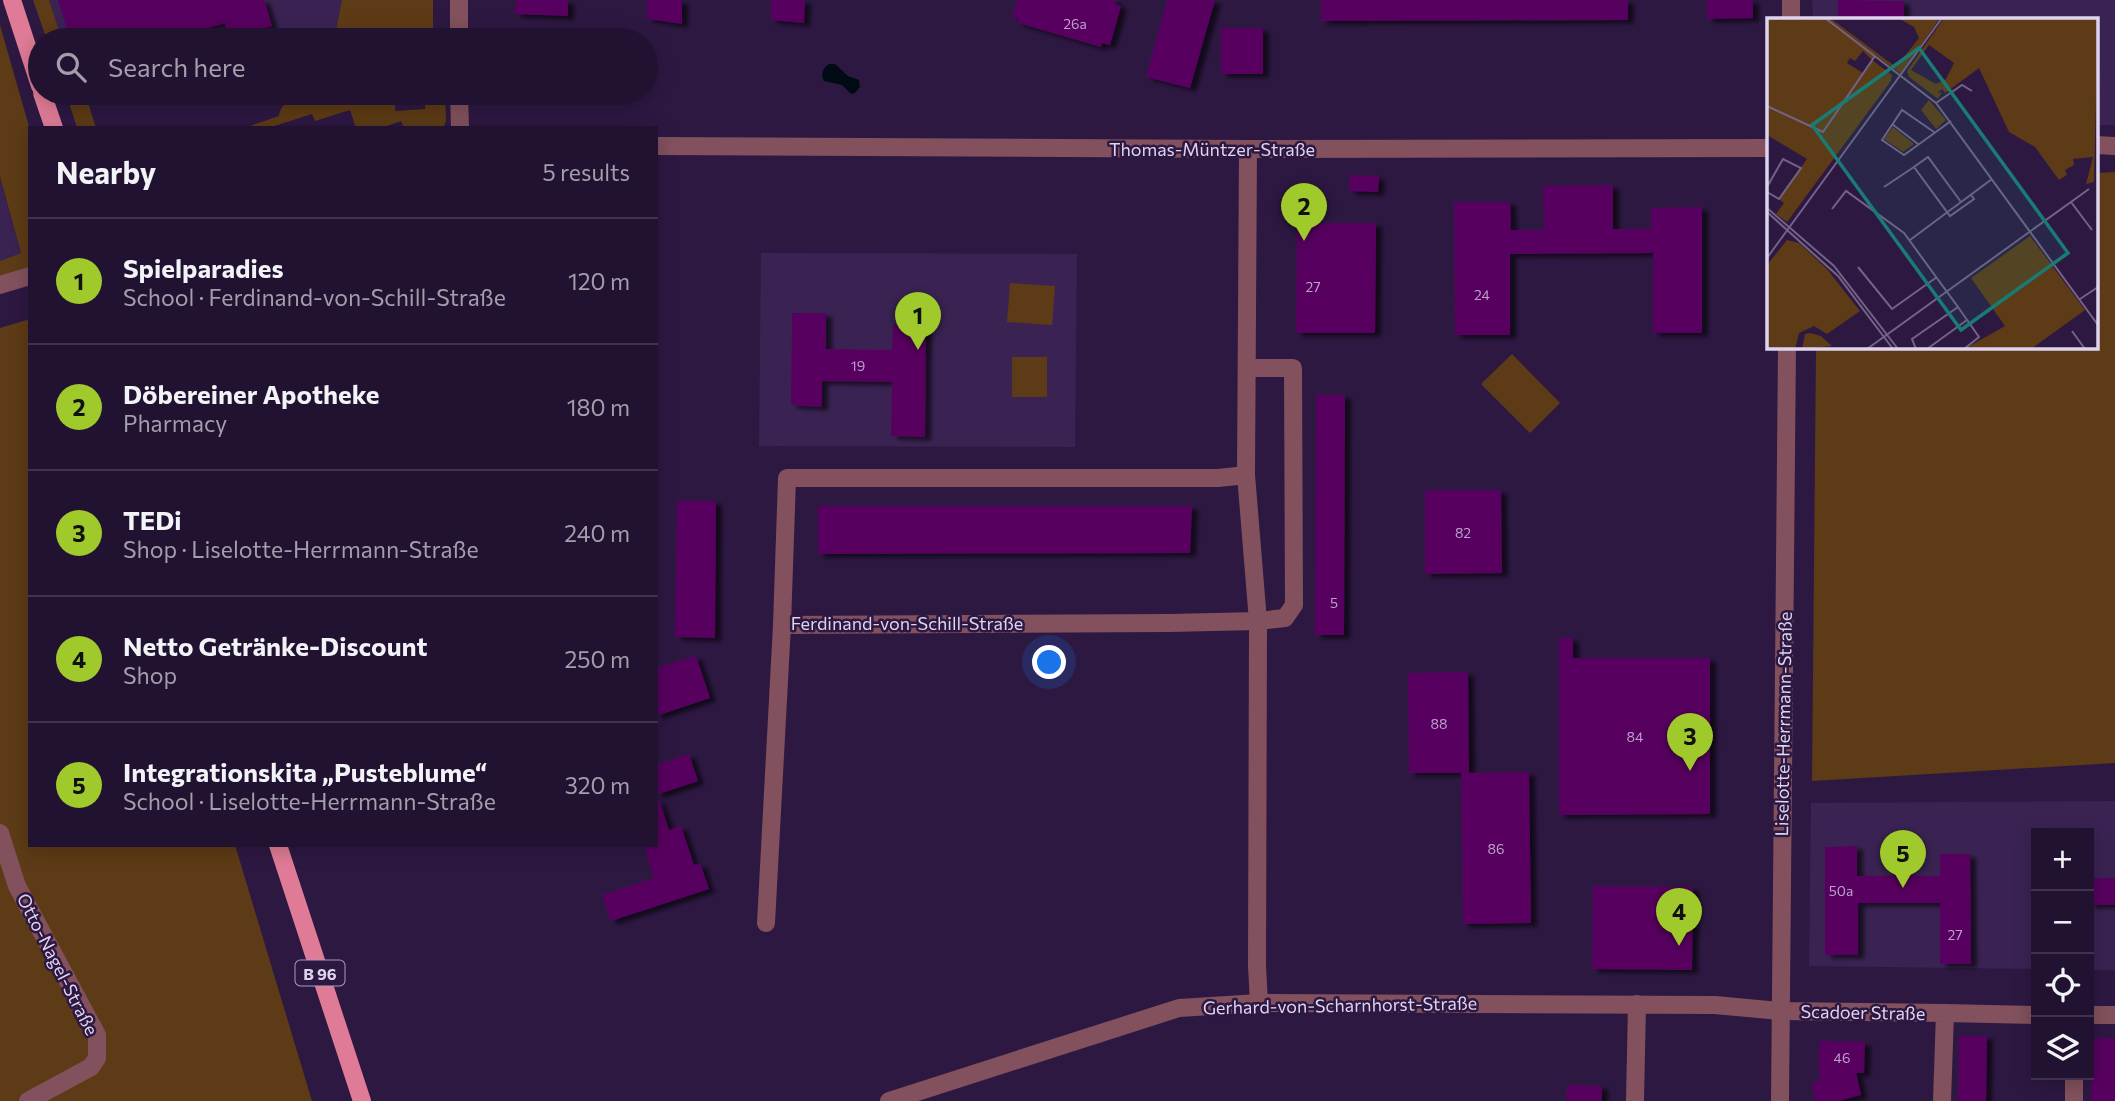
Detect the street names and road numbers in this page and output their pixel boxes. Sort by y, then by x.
street label: Thomas-Müntzer-Straße [1109,138,1315,160]
street label: Liselotte-Herrmann-Straße [1770,611,1796,837]
street label: Ferdinand-von-Schill-Straße [791,612,1023,634]
street label: Otto-Nagel-Straße [13,889,103,1039]
road number: B 96 [296,960,344,986]
street label: Gerhard-von-Scharnhorst-Straße [1203,992,1477,1018]
street label: Scadoer Straße [1800,1000,1926,1024]

